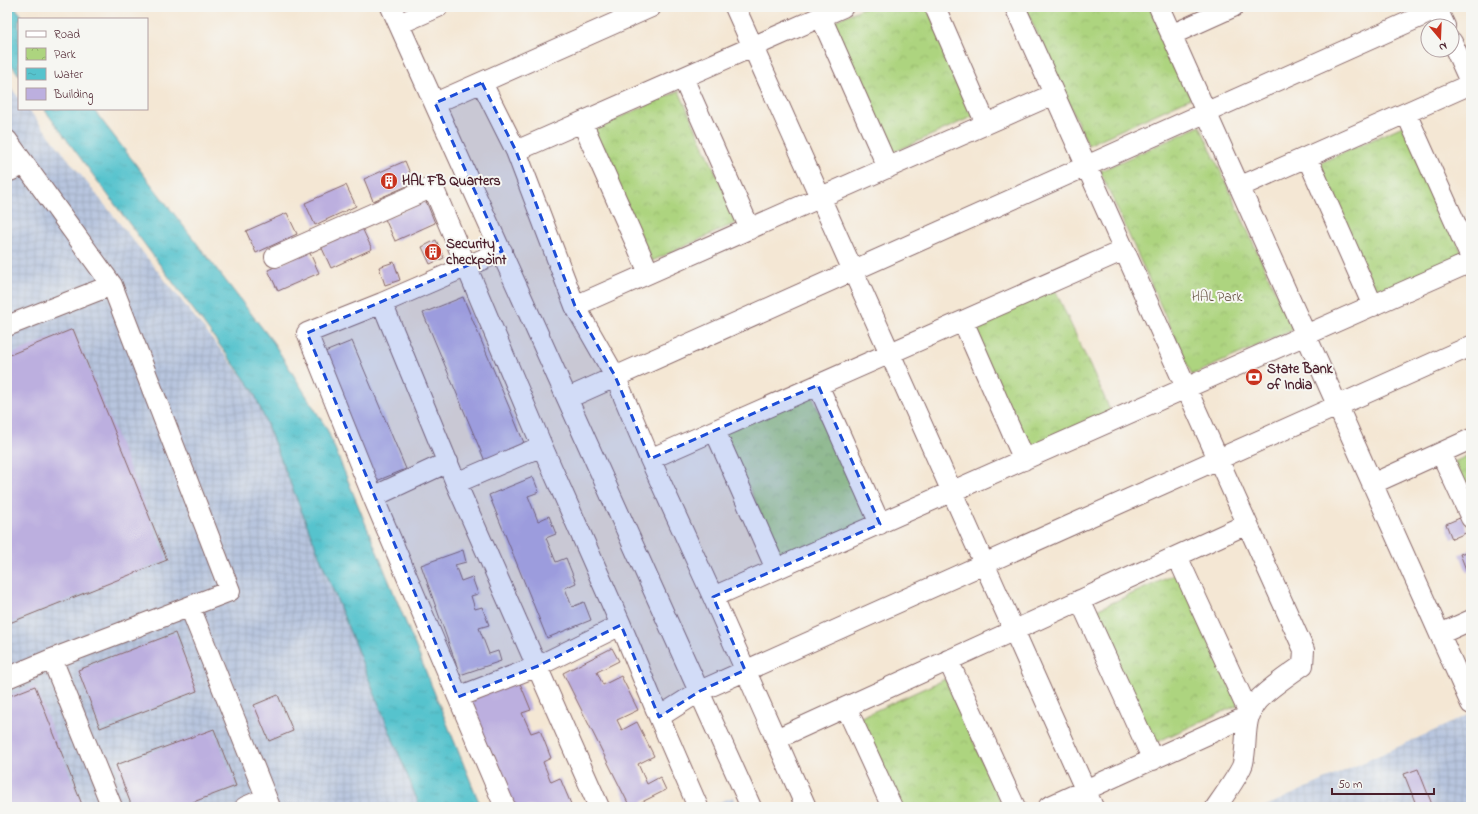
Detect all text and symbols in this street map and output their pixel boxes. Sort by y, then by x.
legend [18,18,148,110]
north arrow [1420,18,1460,58]
text: Road [54,26,80,44]
text: N [1437,38,1449,55]
text: Park [54,46,76,64]
text: Water [54,66,83,84]
text: Building [53,86,93,105]
building icon: HAL FB Quarters [379,171,399,191]
place label: HAL FB Quarters [402,171,501,192]
place label: Security checkpoint [446,234,507,271]
building icon: Security checkpoint [423,242,443,262]
park label: HAL Park [1192,287,1243,308]
place label: State Bank of India [1267,359,1334,396]
bank icon: State Bank of India [1244,367,1264,387]
scale bar [1332,770,1434,796]
text: 50 m [1338,776,1362,794]

